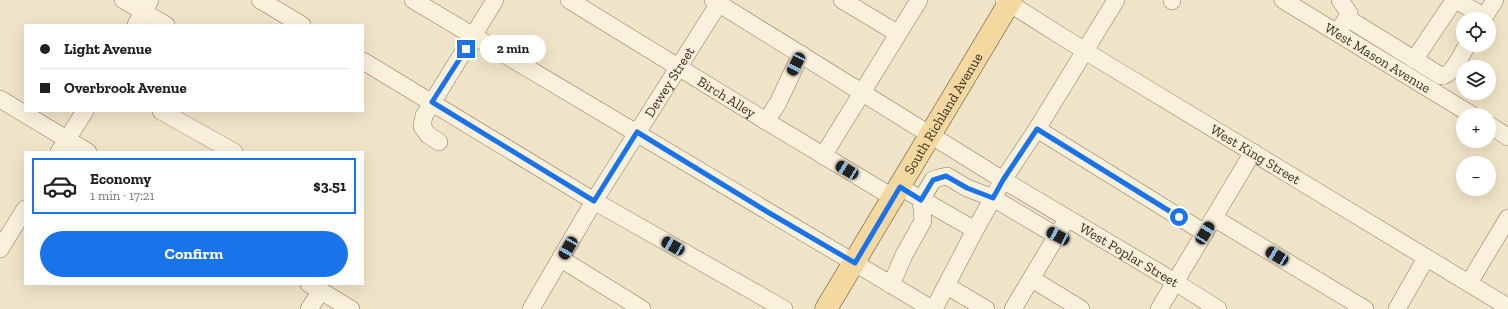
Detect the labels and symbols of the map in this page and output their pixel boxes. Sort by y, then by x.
street label: West Mason Avenue [1321,19,1434,97]
callout: 2 min [480,35,546,63]
route end [457,40,475,58]
street label: Dewey Street [641,43,699,121]
street label: South Richland Avenue [901,49,987,178]
car [785,51,807,77]
street label: Birch Alley [694,73,759,122]
street label: West King Street [1207,121,1304,189]
car [834,159,860,181]
route start [1170,208,1188,226]
street label: West Poplar Street [1076,219,1182,292]
car [1194,220,1216,246]
car [1045,225,1071,247]
car [557,235,579,261]
car [660,235,686,257]
car [1264,245,1290,267]

